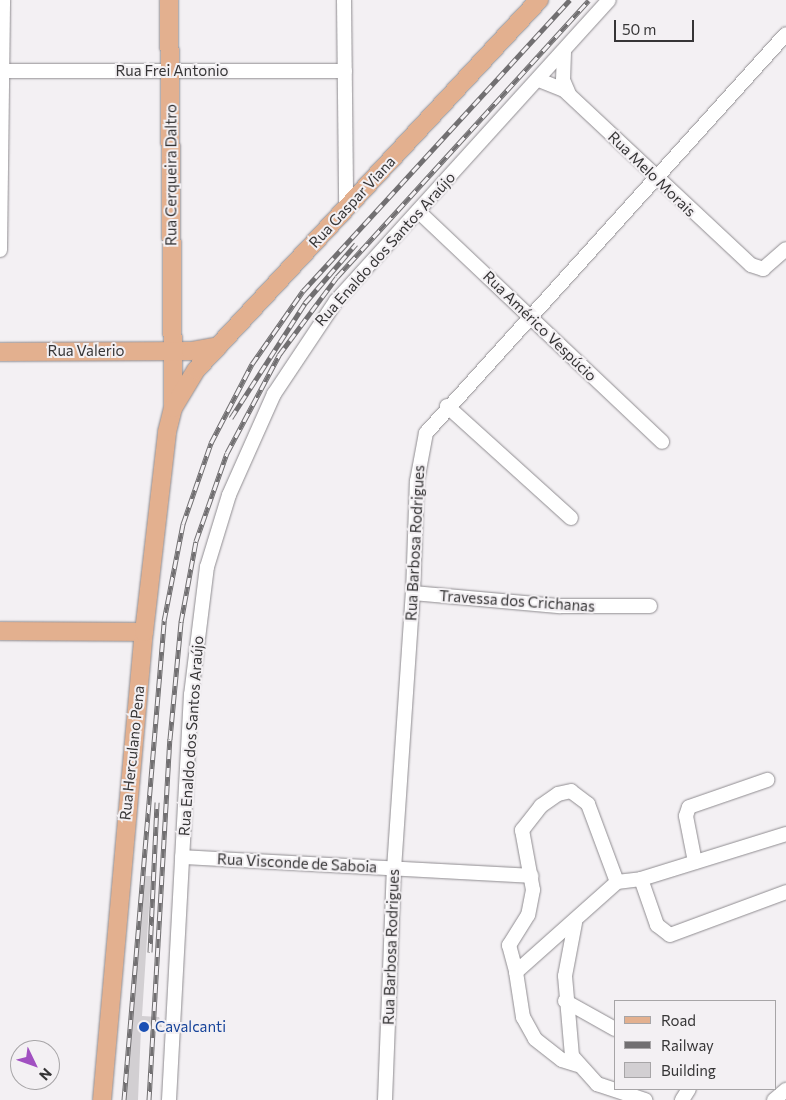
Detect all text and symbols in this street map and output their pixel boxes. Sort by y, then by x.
scale bar [616,10,696,42]
text: 50 m [622,20,656,38]
street label: Rua Frei Antonio [115,62,229,80]
street label: Rua Cerqueira Daltro [162,104,180,246]
street label: Rua Melo Morais [605,128,699,220]
street label: Rua Gaspar Viana [305,152,399,252]
street label: Rua Enaldo dos Santos Araújo [311,168,459,330]
street label: Rua Américo Vespúcio [479,267,601,385]
street label: Rua Valerio [48,342,124,360]
street label: Rua Barbosa Rodrigues [402,465,428,621]
street label: Travessa dos Crichanas [439,587,595,615]
street label: Rua Enaldo dos Santos Araújo [175,635,207,837]
street label: Rua Herculano Pena [116,685,148,821]
street label: Rua Visconde de Saboia [217,850,377,876]
street label: Rua Barbosa Rodrigues [379,869,403,1025]
legend [614,1000,776,1090]
text: Road [661,1011,696,1029]
place label: Cavalcanti [155,1018,226,1036]
marker: Cavalcanti [137,1020,151,1034]
text: Railway [661,1036,714,1054]
north arrow [10,1040,60,1090]
text: Building [661,1061,716,1079]
text: N [36,1065,56,1084]

